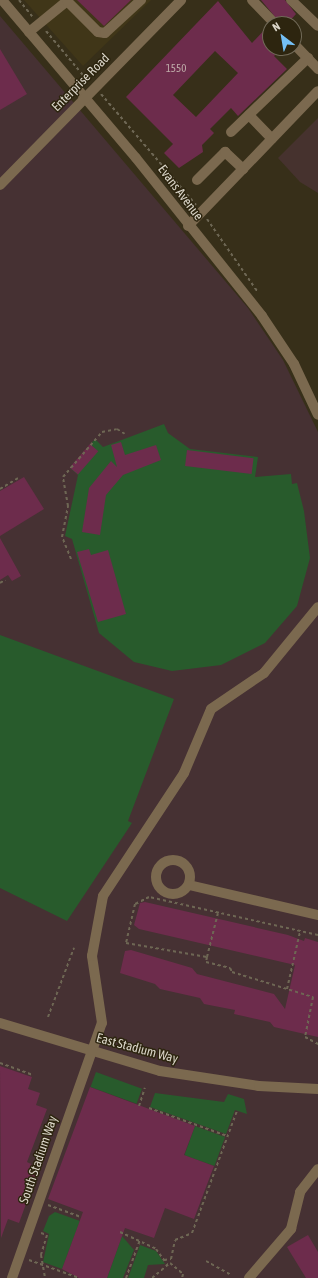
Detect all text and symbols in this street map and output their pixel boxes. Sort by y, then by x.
north arrow [262,16,302,56]
text: N [270,20,282,33]
street label: Enterprise Road [49,51,113,115]
house number: 1550 [166,61,186,75]
street label: Evans Avenue [154,162,206,224]
street label: East Stadium Way [94,1031,180,1067]
street label: South Stadium Way [17,1114,61,1206]

